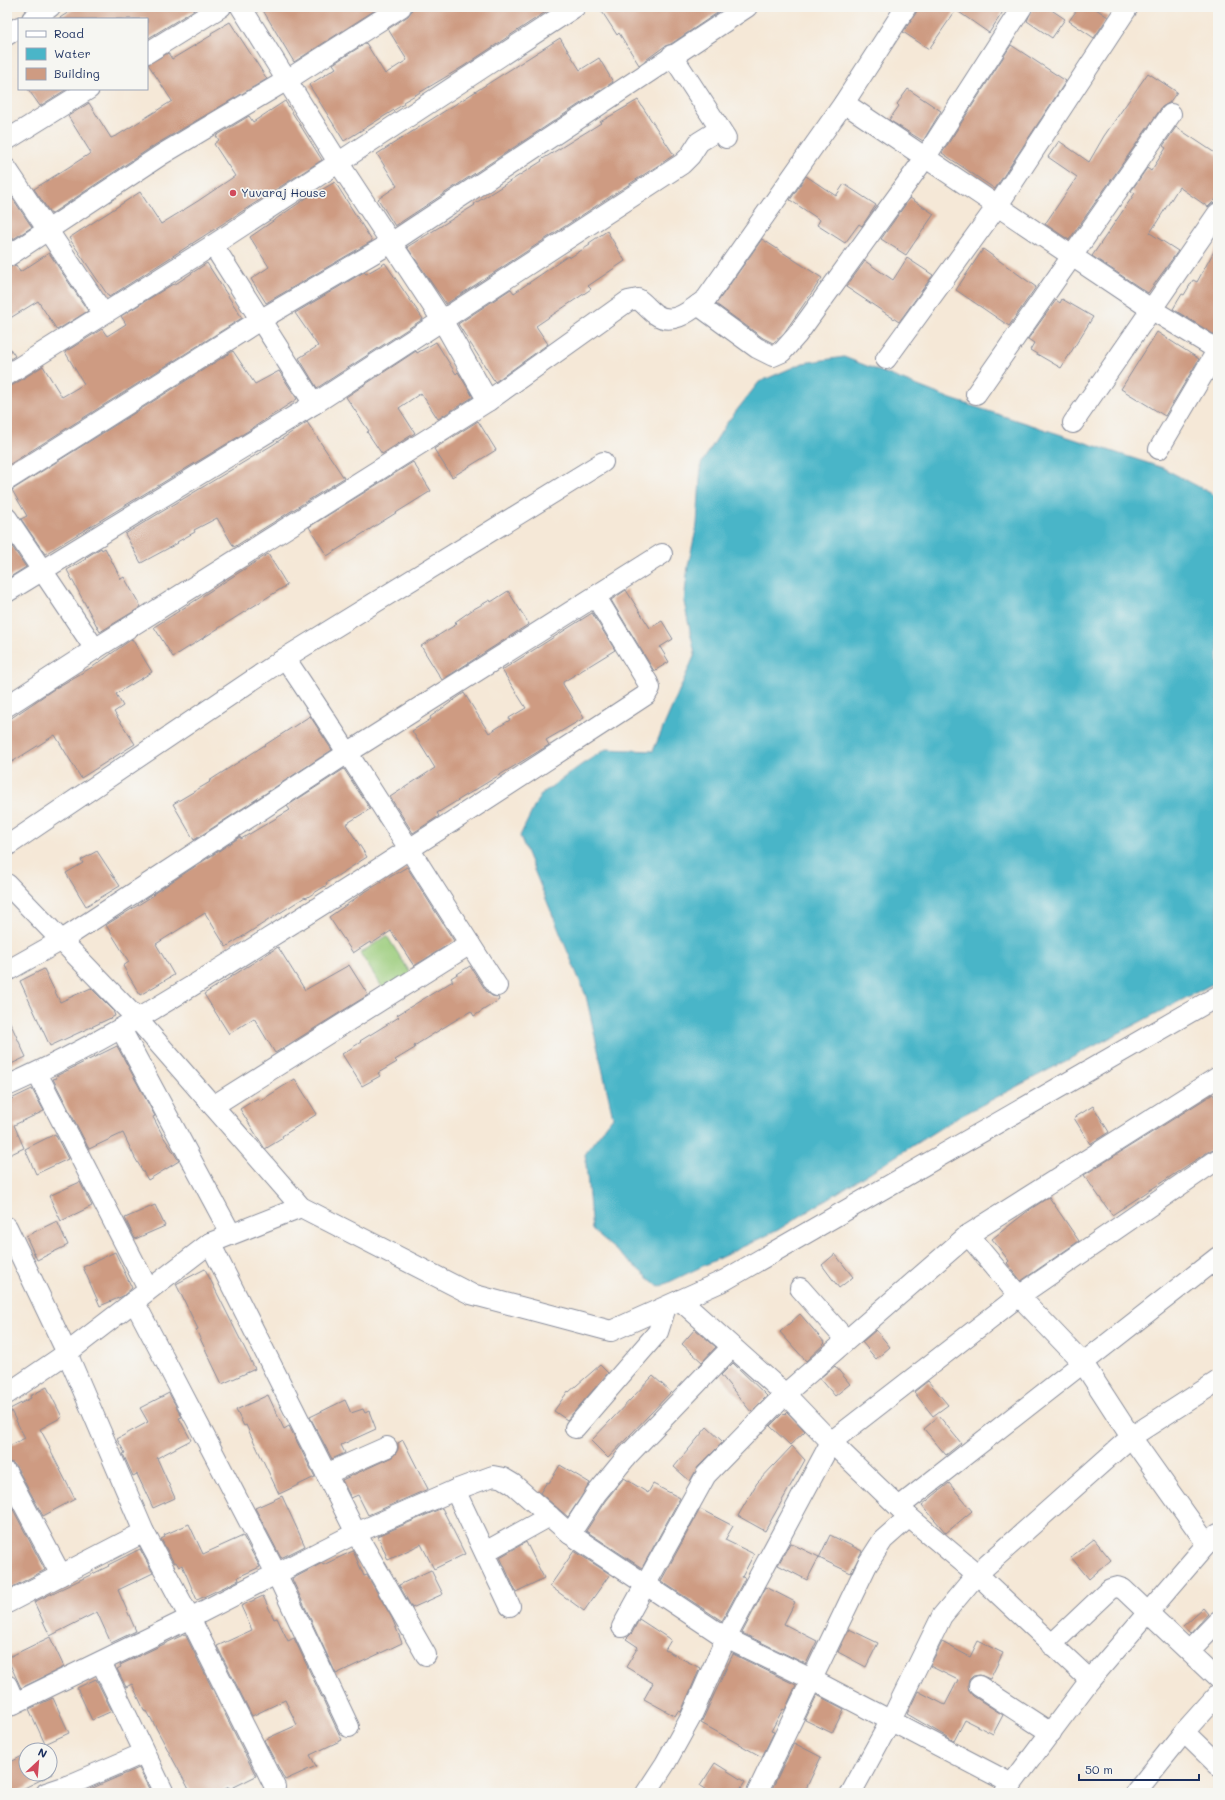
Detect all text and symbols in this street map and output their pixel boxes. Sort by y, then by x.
legend [18,18,148,90]
text: Road [54,25,84,41]
text: Water [54,45,91,61]
text: Building [54,65,100,81]
place label: Yuvaraj House [241,184,326,200]
marker: Yuvaraj House [228,188,238,198]
north arrow [18,1742,58,1782]
text: N [36,1744,50,1761]
scale bar [1079,1756,1199,1782]
text: 50 m [1085,1761,1113,1777]

